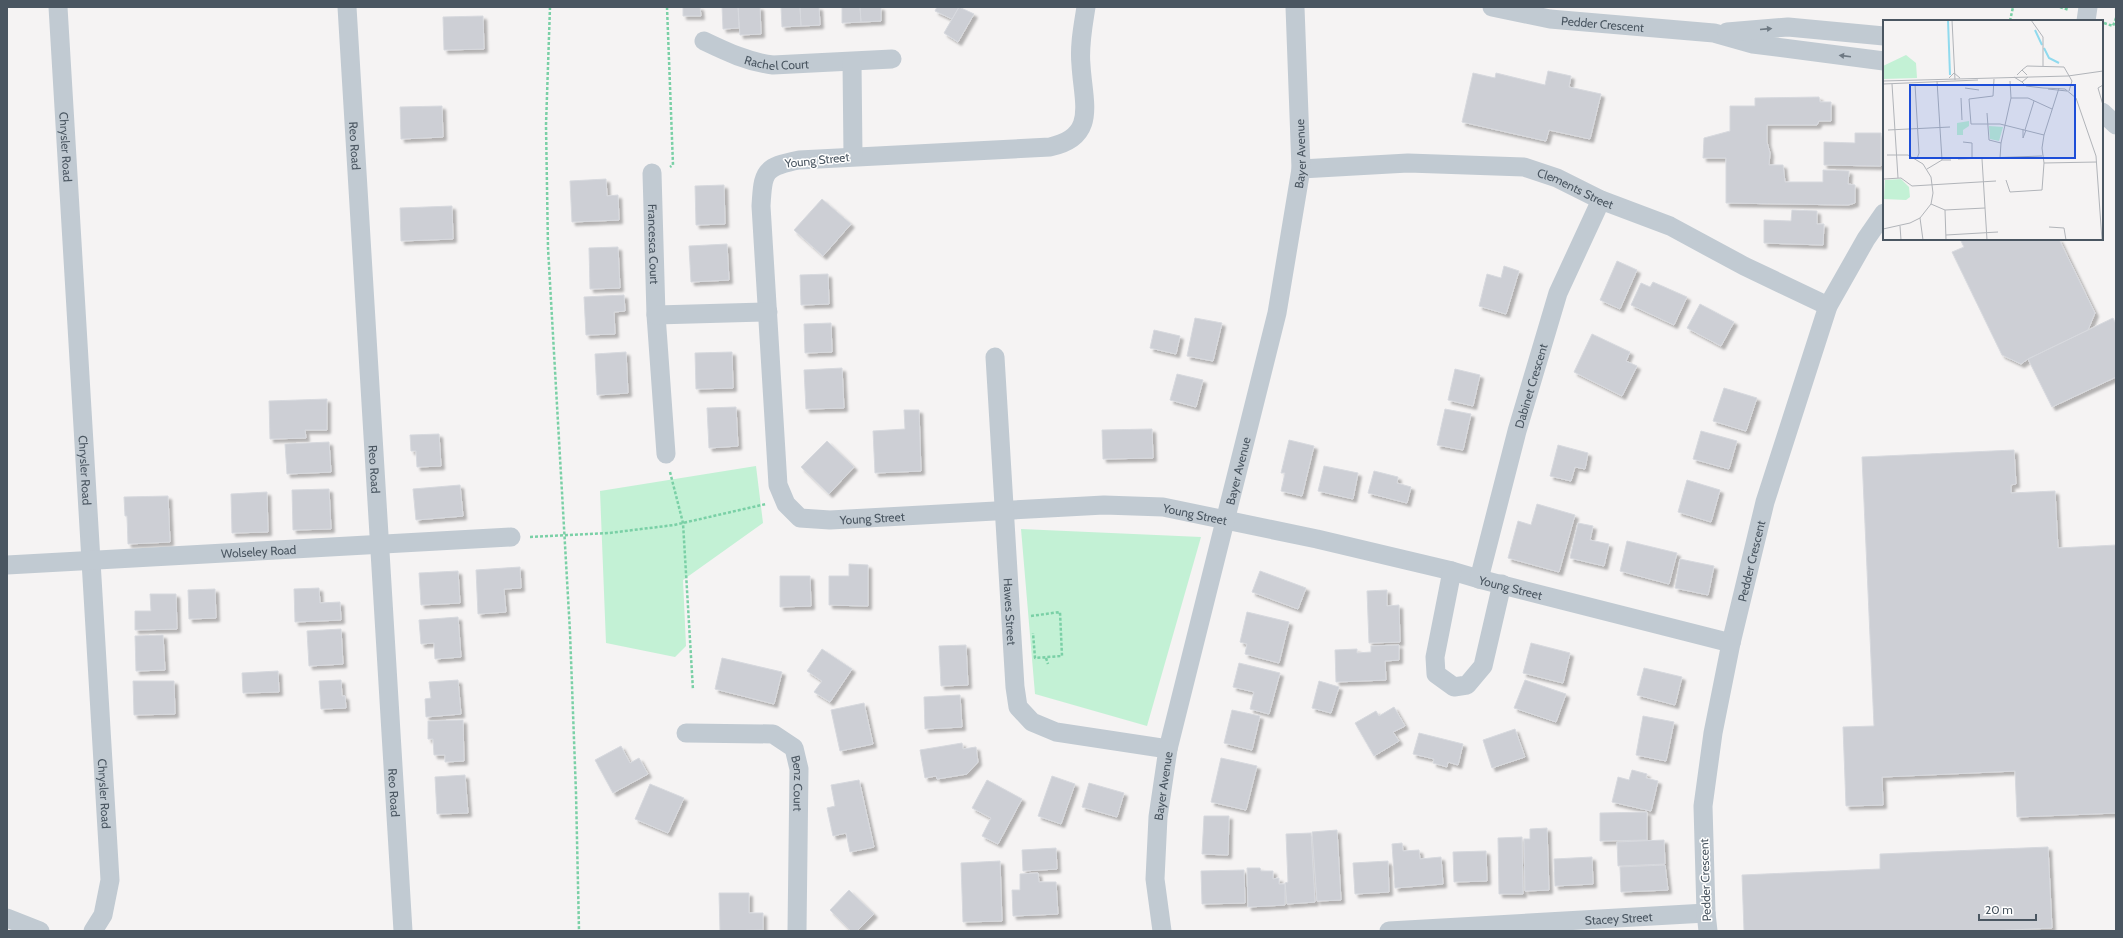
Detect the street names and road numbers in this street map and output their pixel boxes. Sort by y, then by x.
street label: Pedder Crescent [1561,12,1645,34]
street label: Rachel Court [743,51,809,73]
street label: Chrysler Road [57,111,76,182]
street label: Bayer Avenue [1290,119,1309,189]
street label: Reo Road [346,121,364,170]
street label: Young Street [783,149,850,171]
street label: Clements Street [1536,165,1616,212]
street label: Francesca Court [645,204,663,284]
street label: Dabinet Crescent [1511,342,1550,430]
street label: Chrysler Road [76,435,95,506]
street label: Bayer Avenue [1222,435,1253,506]
street label: Reo Road [366,444,384,494]
street label: Young Street [1161,500,1229,528]
street label: Young Street [838,508,905,527]
street label: Pedder Crescent [1734,519,1768,603]
street label: Wolseley Road [221,541,297,561]
street label: Young Street [1476,572,1544,602]
street label: Hawes Street [1001,577,1020,646]
street label: Bayer Avenue [1150,750,1175,821]
street label: Benz Court [788,754,807,811]
street label: Chrysler Road [95,758,114,829]
street label: Reo Road [386,768,404,817]
street label: Pedder Crescent [1696,838,1714,922]
street label: Stacey Street [1584,909,1653,927]

